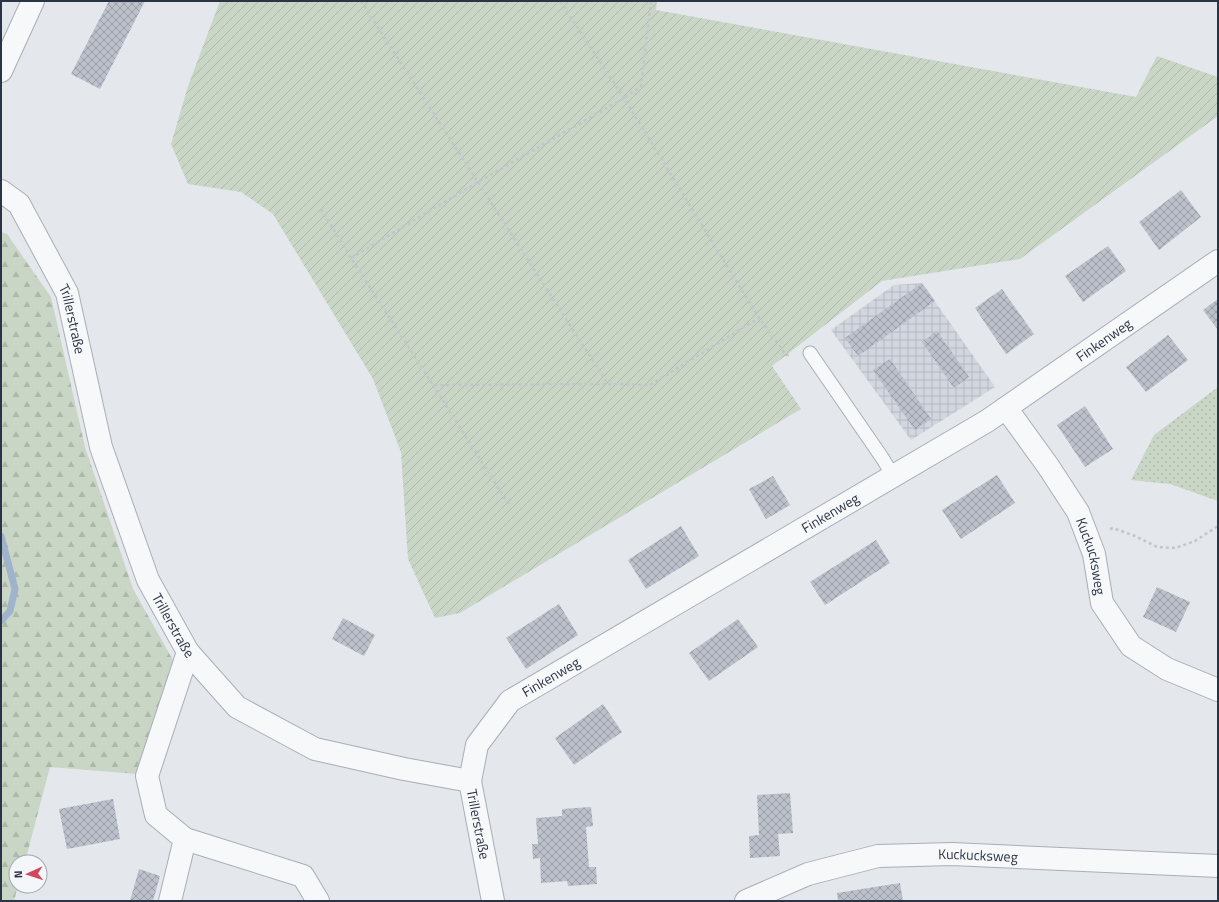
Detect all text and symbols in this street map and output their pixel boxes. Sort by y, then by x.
street label: Trillerstraße [54,280,91,356]
street label: Finkenweg [1071,313,1136,366]
street label: Finkenweg [797,487,863,538]
street label: Kuckucksweg [1071,514,1112,596]
street label: Trillerstraße [147,589,200,662]
street label: Finkenweg [518,651,583,702]
street label: Trillerstraße [462,787,496,861]
street label: Kuckucksweg [938,843,1018,867]
north arrow [8,854,48,894]
text: N [10,870,26,879]

